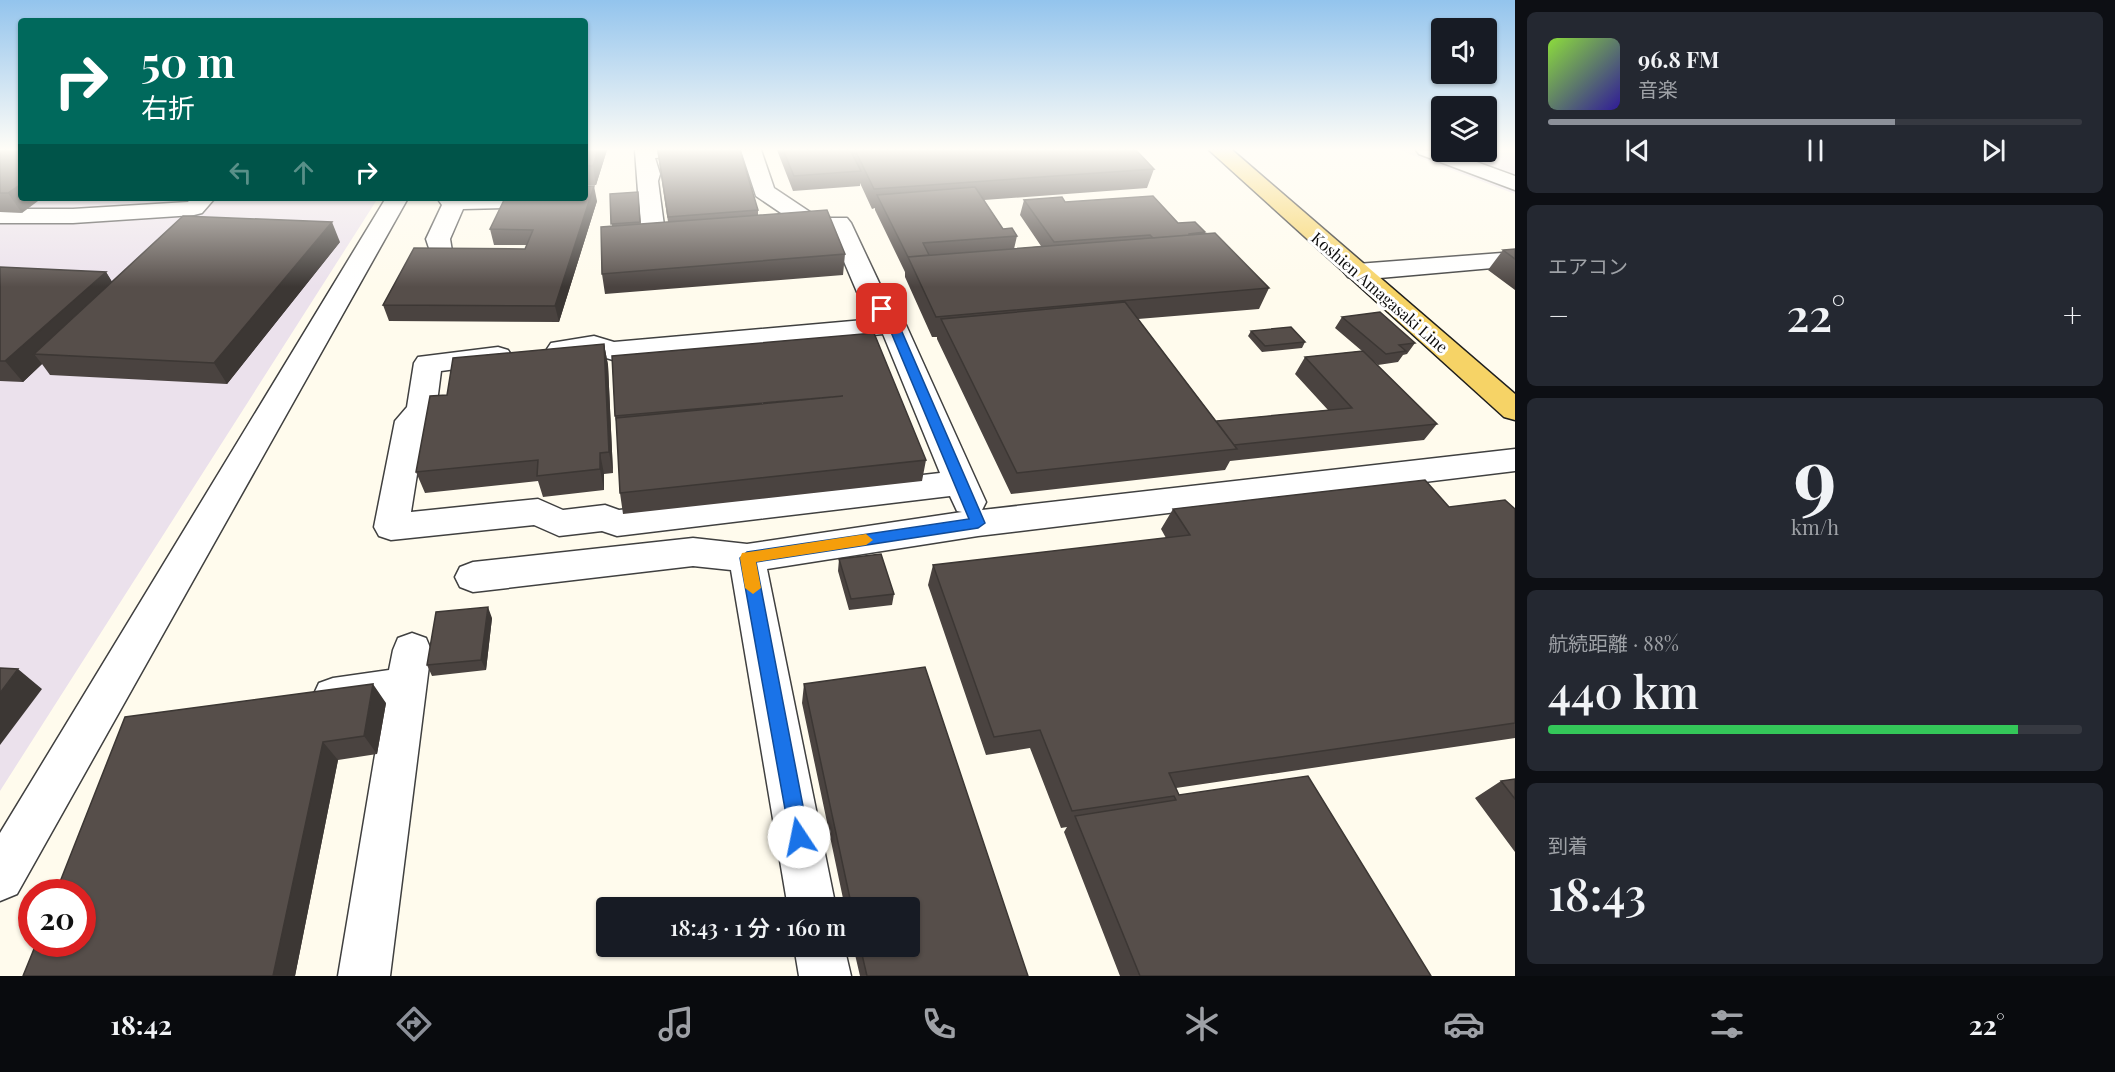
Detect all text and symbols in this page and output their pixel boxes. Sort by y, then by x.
map controls [1431,18,1497,162]
button: sound [1431,18,1497,84]
text: 50 m [141,33,235,89]
icon: right [42,42,120,120]
text: 96.8 FM [1638,44,1719,74]
text: 音楽 [1638,75,1678,102]
text: 右折 [141,89,195,125]
button: layers [1431,96,1497,162]
icon: previous [1621,134,1654,167]
icon: pause [1799,134,1832,167]
icon: next [1977,134,2010,167]
icon: left [224,156,257,189]
icon: ahead [287,156,320,189]
icon: right [350,156,383,189]
street label: Koshien Amagasaki Line [1307,227,1453,357]
text: エアコン [1548,252,1628,279]
pin [856,283,907,334]
text: 22° [1786,283,1846,343]
icon: arrive [865,292,898,325]
text: − [1548,292,1569,336]
text: + [2063,292,2082,336]
text: 9 [1793,422,1837,526]
text: km/h [1791,513,1839,540]
text: 航続距離 · 88% [1548,629,1679,656]
text: 440 km [1548,660,1699,720]
position arrow [767,805,831,869]
text: 到着 [1548,831,1588,858]
text: 18:43 [1548,862,1646,922]
speed limit sign: 20 [18,879,96,957]
text: 18:43 · 1 分 · 160 m [670,912,846,942]
icon: directions [393,1003,435,1045]
icon: music [655,1003,697,1045]
icon: phone [918,1003,960,1045]
icon: climate [1181,1003,1223,1045]
icon: car [1443,1003,1485,1045]
icon: filters [1706,1003,1748,1045]
text: 18:42 [110,1006,172,1042]
text: 22° [1969,1006,2005,1042]

